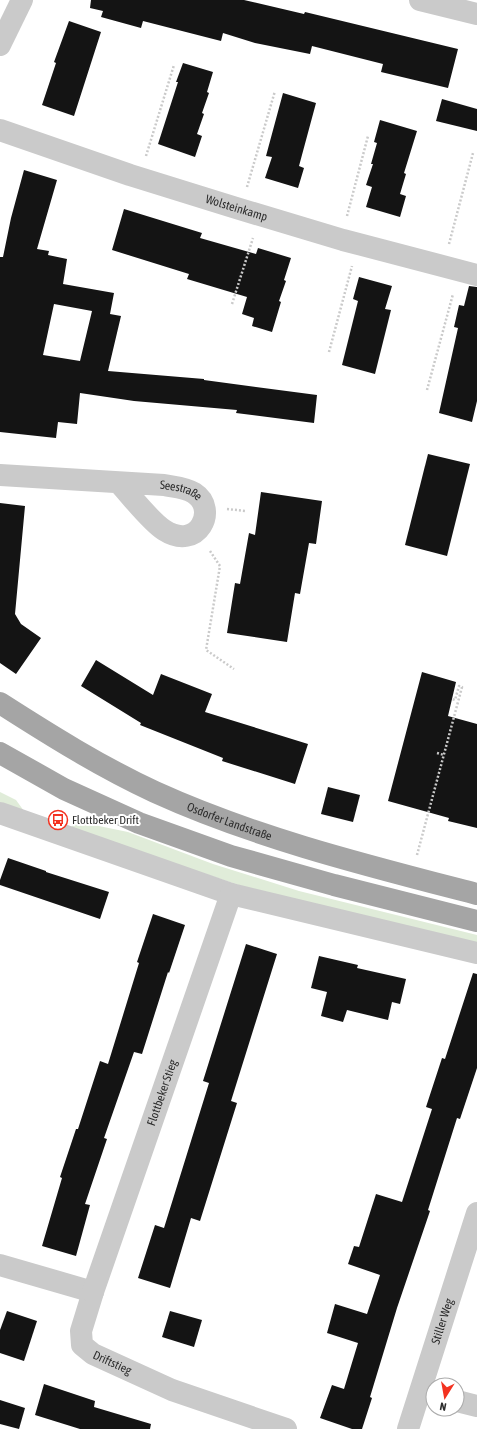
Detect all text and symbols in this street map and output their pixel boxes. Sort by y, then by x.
street label: Wolsteinkamp [204,192,269,224]
street label: Seestraße [159,478,205,503]
street label: Osdorfer Landstraße [185,800,274,843]
bus stop icon: Flottbeker Drift [47,809,69,831]
place label: Flottbeker Drift [72,813,140,827]
street label: Flottbeker Stieg [144,1057,180,1128]
street label: Stiller Weg [429,1296,456,1346]
street label: Driftstieg [91,1348,134,1378]
north arrow [425,1377,465,1417]
text: N [439,1400,447,1413]

